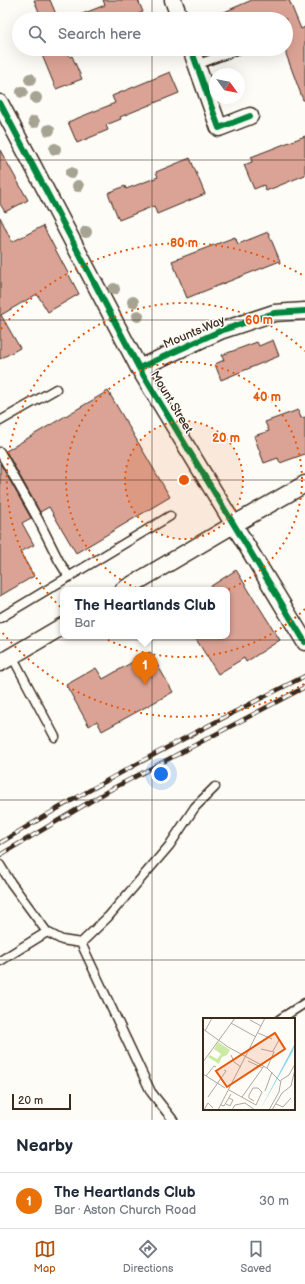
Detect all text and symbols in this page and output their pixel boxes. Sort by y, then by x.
search box [12,12,293,56]
icon: search [26,23,48,45]
text: Search here [58,25,141,44]
north arrow [209,68,245,104]
text: 80 m [170,236,198,251]
street label: Mounts Way [161,313,228,352]
text: 60 m [245,313,273,328]
street label: Mount Street [147,368,196,436]
text: 40 m [253,390,281,405]
text: 20 m [212,431,240,446]
centre of rings [177,473,191,487]
popup [60,587,230,639]
text: The Heartlands Club [74,596,216,615]
text: Bar [74,615,95,631]
pin: 1 [132,652,158,685]
your location [151,764,171,784]
inset map [203,1018,295,1110]
scale bar [12,1092,71,1111]
text: 20 m [18,1094,43,1107]
text: Nearby [16,1136,73,1156]
text: The Heartlands Club [54,1183,196,1202]
text: 1 [26,1193,32,1209]
text: 30 m [259,1193,289,1209]
text: Bar · Aston Church Road [54,1202,196,1218]
tab: Map [34,1238,56,1275]
tab: Directions [123,1238,173,1275]
tab: Saved [241,1238,271,1275]

